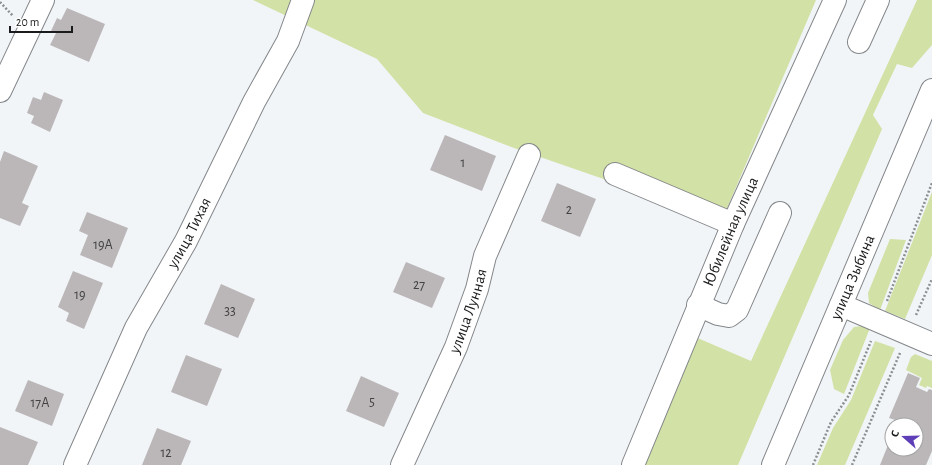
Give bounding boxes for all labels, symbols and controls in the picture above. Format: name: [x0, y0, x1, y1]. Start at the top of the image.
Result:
scale bar: [10, 8, 72, 34]
text: 20 m: [16, 16, 39, 28]
house number: 1: [461, 156, 465, 170]
street label: Юбилейная улица: [700, 174, 761, 289]
street label: улица Тихая: [164, 195, 214, 272]
house number: 2: [566, 203, 572, 217]
street label: улица Зыбина: [827, 232, 878, 323]
house number: 19А: [93, 238, 113, 252]
street label: улица Лунная: [446, 267, 490, 357]
house number: 27: [413, 278, 425, 292]
house number: 19: [74, 288, 86, 302]
house number: 33: [224, 304, 236, 318]
house number: 5: [369, 395, 375, 409]
house number: 17А: [31, 396, 49, 410]
north arrow: [884, 417, 924, 457]
text: С: [889, 429, 901, 438]
house number: 12: [160, 446, 172, 460]

